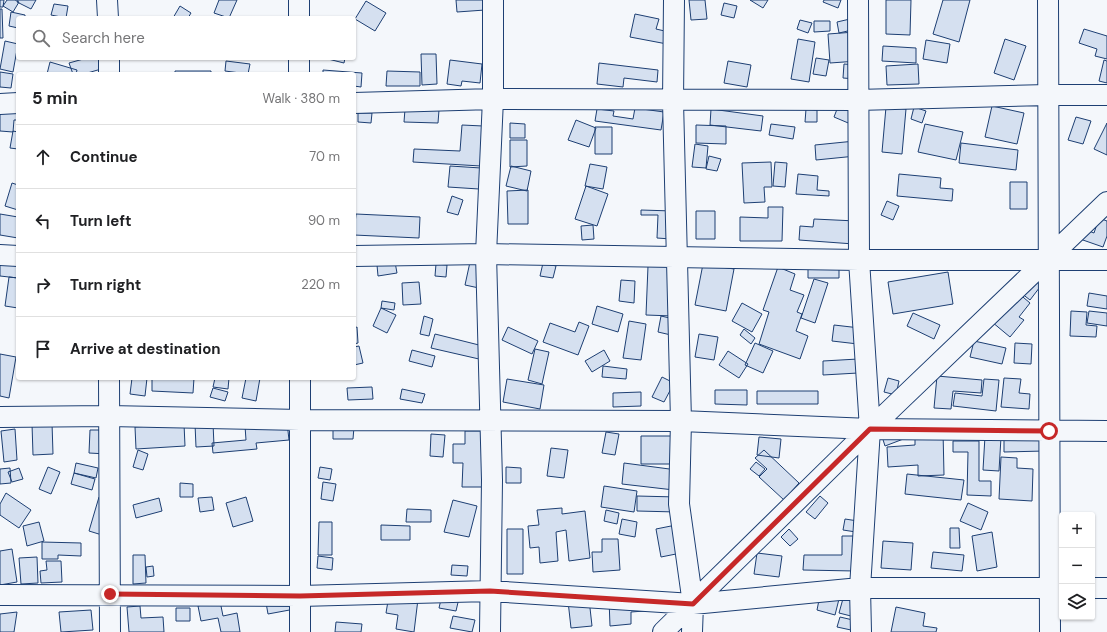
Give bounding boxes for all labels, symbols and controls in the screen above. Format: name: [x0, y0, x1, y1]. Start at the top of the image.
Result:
search box: [16, 16, 356, 60]
icon: search: [30, 27, 52, 49]
text: Search here: [62, 28, 145, 48]
text: 5 min: [32, 87, 78, 109]
text: Walk · 380 m: [263, 90, 340, 107]
icon: ahead: [32, 146, 54, 168]
text: Continue: [70, 147, 138, 167]
text: 70 m: [309, 148, 340, 165]
icon: left: [32, 210, 54, 232]
text: Turn left: [70, 211, 131, 231]
text: 90 m: [308, 212, 340, 229]
icon: right: [32, 274, 54, 296]
text: Turn right: [70, 275, 141, 295]
text: 220 m: [301, 276, 340, 293]
icon: arrive: [32, 338, 54, 360]
text: Arrive at destination: [70, 339, 221, 359]
route start: [1040, 422, 1058, 440]
map controls: [1059, 512, 1095, 620]
button: +: [1059, 512, 1095, 548]
button: −: [1059, 548, 1095, 584]
button: layers: [1059, 584, 1095, 620]
route end: [101, 585, 119, 603]

